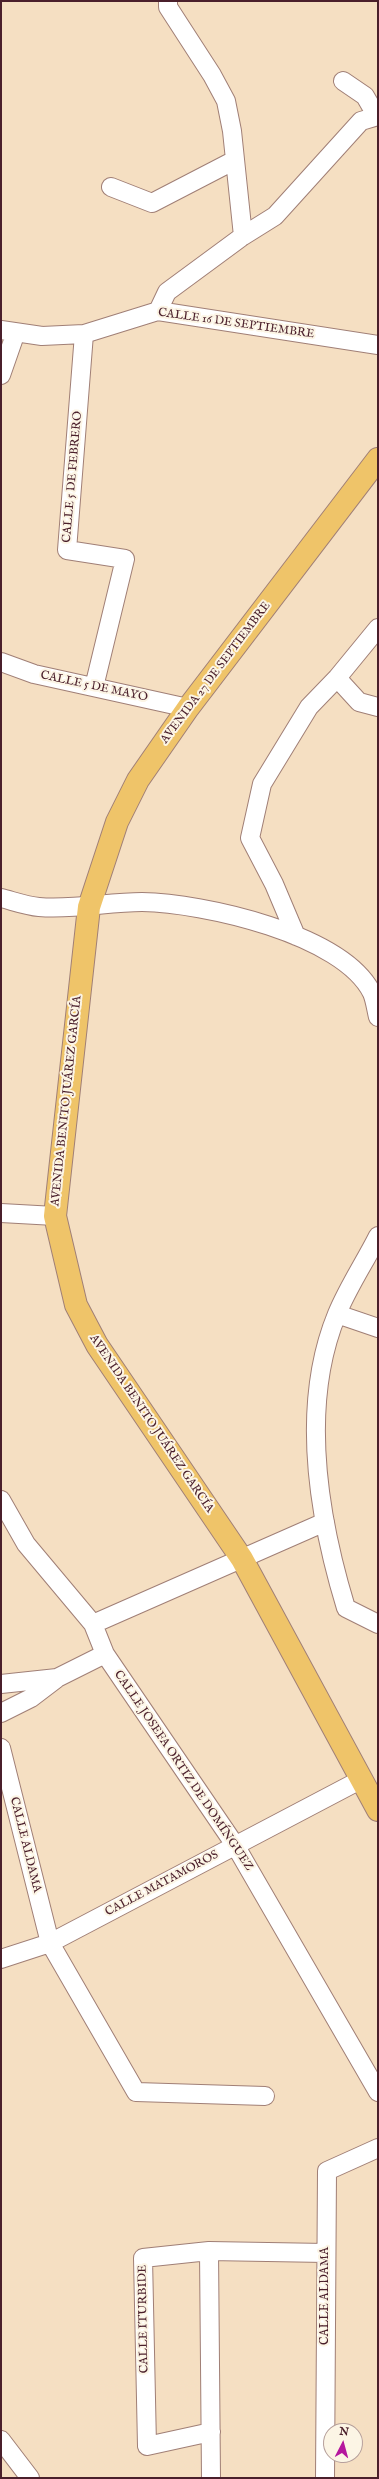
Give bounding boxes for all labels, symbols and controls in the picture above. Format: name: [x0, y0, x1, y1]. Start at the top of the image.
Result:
street label: CALLE 16 DE SEPTIEMBRE: [157, 306, 315, 342]
street label: CALLE 5 DE FEBRERO: [60, 411, 86, 543]
street label: AVENIDA 27 DE SEPTIEMBRE: [158, 599, 274, 747]
street label: CALLE 5 DE MAYO: [39, 669, 149, 705]
street label: AVENIDA BENITO JUÁREZ GARCÍA: [49, 995, 85, 1207]
street label: AVENIDA BENITO JUÁREZ GARCÍA: [86, 1332, 216, 1516]
street label: CALLE JOSEFA ORTIZ DE DOMÍNGUEZ: [110, 1668, 256, 1874]
street label: CALLE ALDAMA: [6, 1796, 44, 1894]
street label: CALLE MATAMOROS: [103, 1848, 221, 1920]
street label: CALLE ALDAMA: [319, 2247, 333, 2345]
street label: CALLE ITURBIDE: [136, 2265, 152, 2373]
north arrow: [323, 2423, 363, 2463]
text: N: [339, 2425, 350, 2440]

